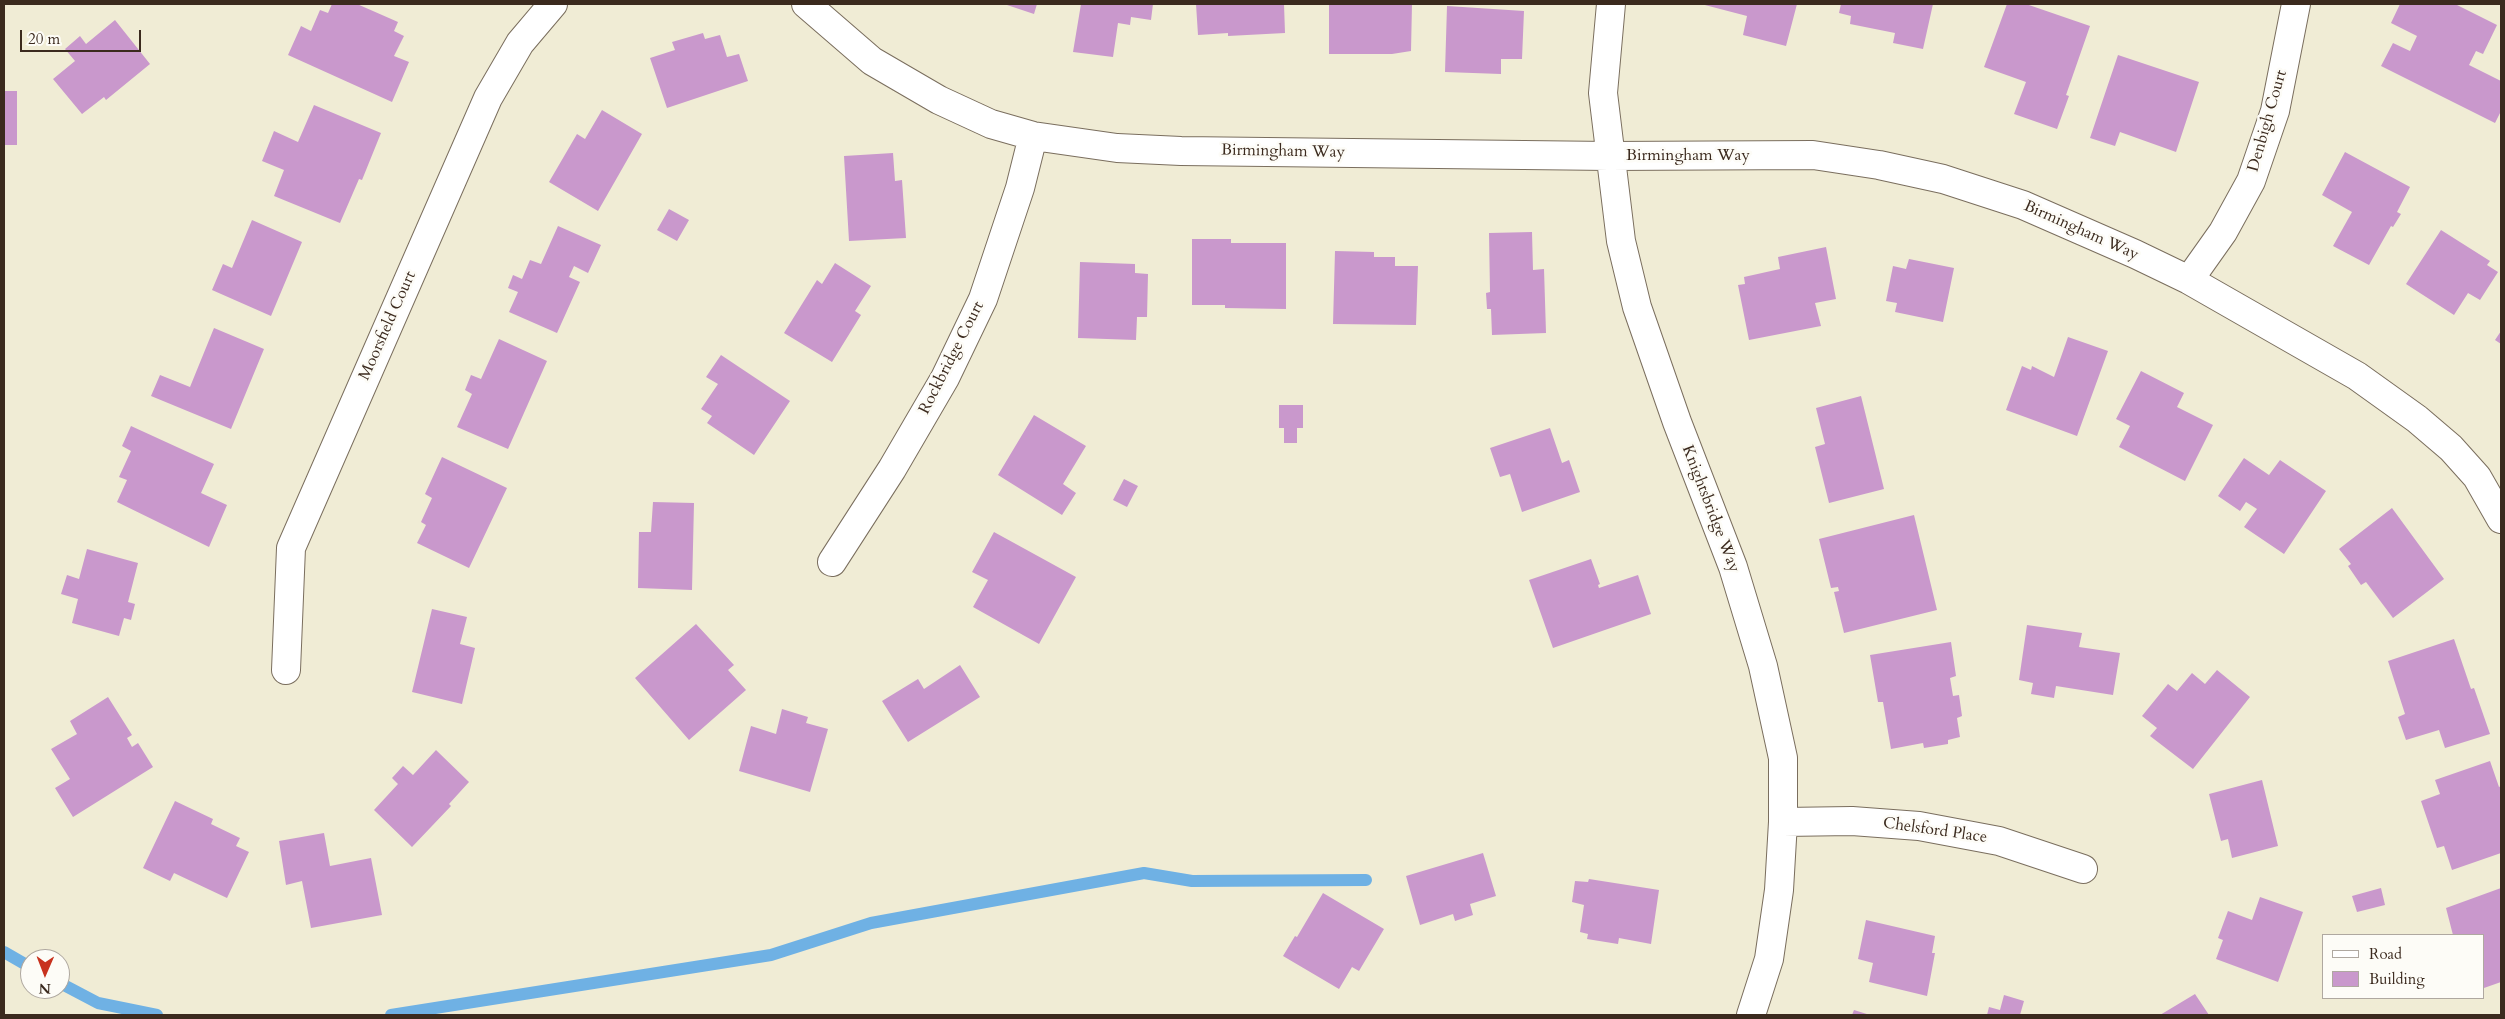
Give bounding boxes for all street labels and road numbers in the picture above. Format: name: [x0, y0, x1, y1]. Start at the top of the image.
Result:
street label: Denbigh Court: [2244, 68, 2292, 174]
street label: Birmingham Way: [1221, 141, 1345, 163]
street label: Birmingham Way: [1626, 146, 1750, 166]
street label: Birmingham Way: [2021, 197, 2141, 265]
street label: Moorsfield Court: [355, 269, 421, 383]
street label: Rockbridge Court: [915, 298, 989, 418]
street label: Knightsbridge Way: [1677, 443, 1743, 575]
street label: Chelsford Place: [1882, 814, 1988, 848]

